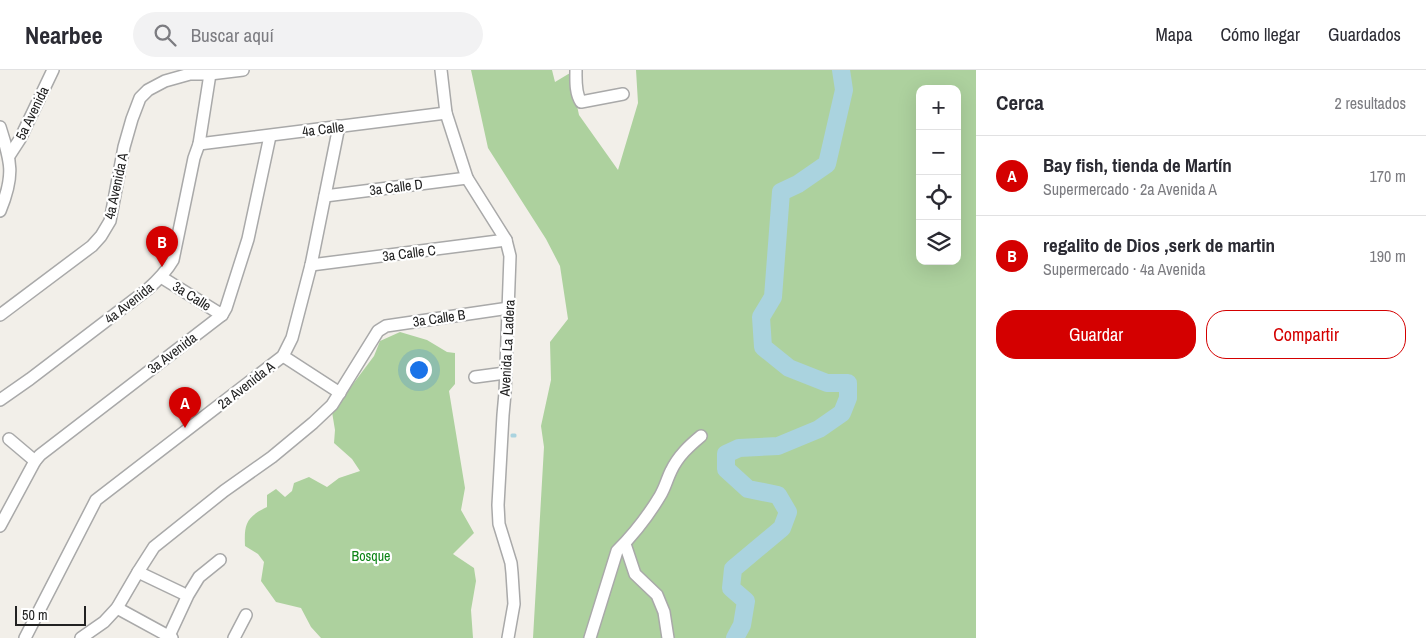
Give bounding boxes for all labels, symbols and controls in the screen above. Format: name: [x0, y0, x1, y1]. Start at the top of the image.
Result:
search box: [133, 12, 483, 57]
text: Nearbee: [25, 19, 103, 51]
icon: search: [151, 21, 179, 49]
text: Buscar aquí: [191, 22, 274, 48]
text: Mapa: [1155, 22, 1192, 47]
text: Cómo llegar: [1220, 22, 1300, 47]
text: Guardados: [1328, 22, 1401, 47]
street label: 5a Avenida: [11, 83, 53, 143]
map controls: [916, 85, 961, 265]
button: +: [916, 85, 961, 130]
text: Cerca: [996, 88, 1044, 117]
text: 2 resultados: [1335, 92, 1406, 114]
street label: 4a Calle: [301, 118, 345, 140]
button: −: [916, 130, 961, 175]
street label: 4a Avenida A: [100, 151, 132, 221]
text: Bay fish, tienda de Martín: [1043, 152, 1232, 178]
text: A: [1007, 165, 1017, 187]
text: 170 m: [1370, 165, 1406, 187]
street label: 3a Calle D: [368, 175, 424, 199]
button: locate: [916, 175, 961, 220]
text: Supermercado · 2a Avenida A: [1043, 178, 1217, 200]
button: layers: [916, 220, 961, 265]
pin: B: [146, 226, 178, 267]
text: regalito de Dios ,serk de martin: [1043, 232, 1275, 258]
street label: 3a Calle C: [381, 241, 437, 265]
text: B: [1007, 245, 1017, 267]
text: 190 m: [1370, 245, 1406, 267]
text: Supermercado · 4a Avenida: [1043, 258, 1205, 280]
street label: 3a Calle: [169, 277, 215, 315]
street label: 4a Avenida: [101, 278, 158, 328]
street label: Avenida La Ladera: [495, 299, 519, 398]
street label: 3a Calle B: [412, 305, 467, 331]
button: Guardar: [996, 310, 1196, 359]
button: Compartir: [1206, 310, 1406, 359]
street label: 3a Avenida: [144, 328, 201, 377]
street label: 2a Avenida A: [214, 357, 278, 413]
your location: [406, 357, 432, 383]
pin: A: [169, 387, 201, 428]
park label: Bosque: [352, 547, 390, 565]
scale bar: [15, 603, 86, 626]
text: 50 m: [22, 606, 48, 624]

